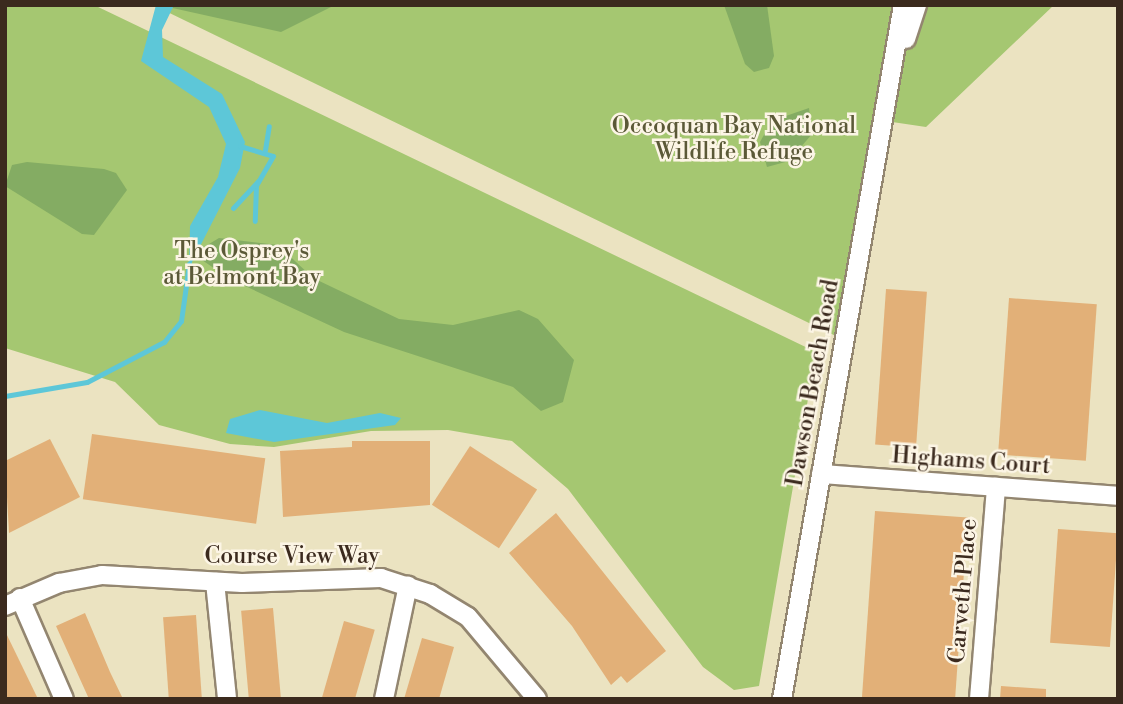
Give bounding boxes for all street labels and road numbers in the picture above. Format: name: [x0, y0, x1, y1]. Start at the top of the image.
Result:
street label: Dawson Beach Road: [781, 277, 845, 489]
street label: Highams Court: [891, 442, 1051, 480]
street label: Carveth Place: [943, 517, 983, 665]
street label: Course View Way: [204, 542, 380, 570]

